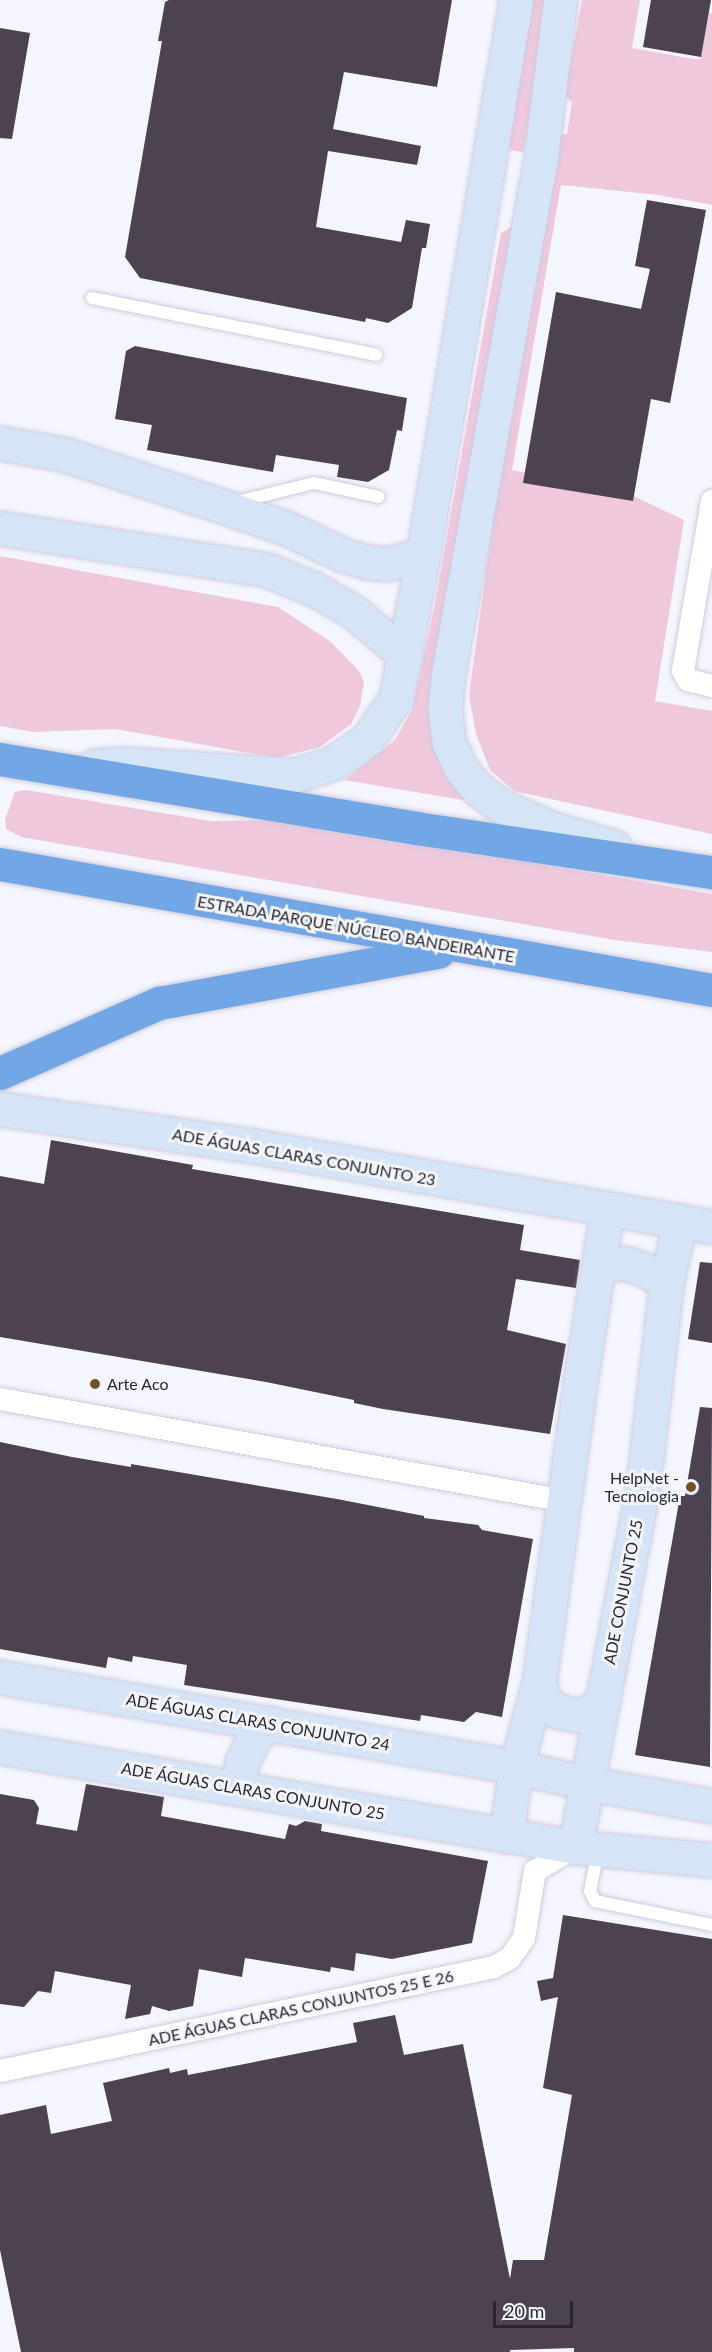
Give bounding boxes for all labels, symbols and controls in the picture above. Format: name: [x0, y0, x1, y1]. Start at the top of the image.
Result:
street label: ESTRADA PARQUE NÚCLEO BANDEIRANTE: [196, 892, 516, 966]
street label: ADE ÁGUAS CLARAS CONJUNTO 23: [171, 1124, 437, 1190]
place label: Arte Aco: [107, 1374, 169, 1394]
marker: Arte Aco: [88, 1377, 102, 1391]
place label: HelpNet - Tecnologia: [604, 1468, 679, 1506]
marker: HelpNet - Tecnologia: [684, 1480, 698, 1494]
street label: ADE CONJUNTO 25: [600, 1518, 646, 1666]
street label: ADE ÁGUAS CLARAS CONJUNTO 24: [125, 1689, 391, 1755]
street label: ADE ÁGUAS CLARAS CONJUNTO 25: [120, 1758, 386, 1824]
street label: ADE ÁGUAS CLARAS CONJUNTOS 25 E 26: [146, 1966, 456, 2050]
scale bar: [496, 2289, 576, 2327]
text: 20 m: [504, 2300, 544, 2322]

